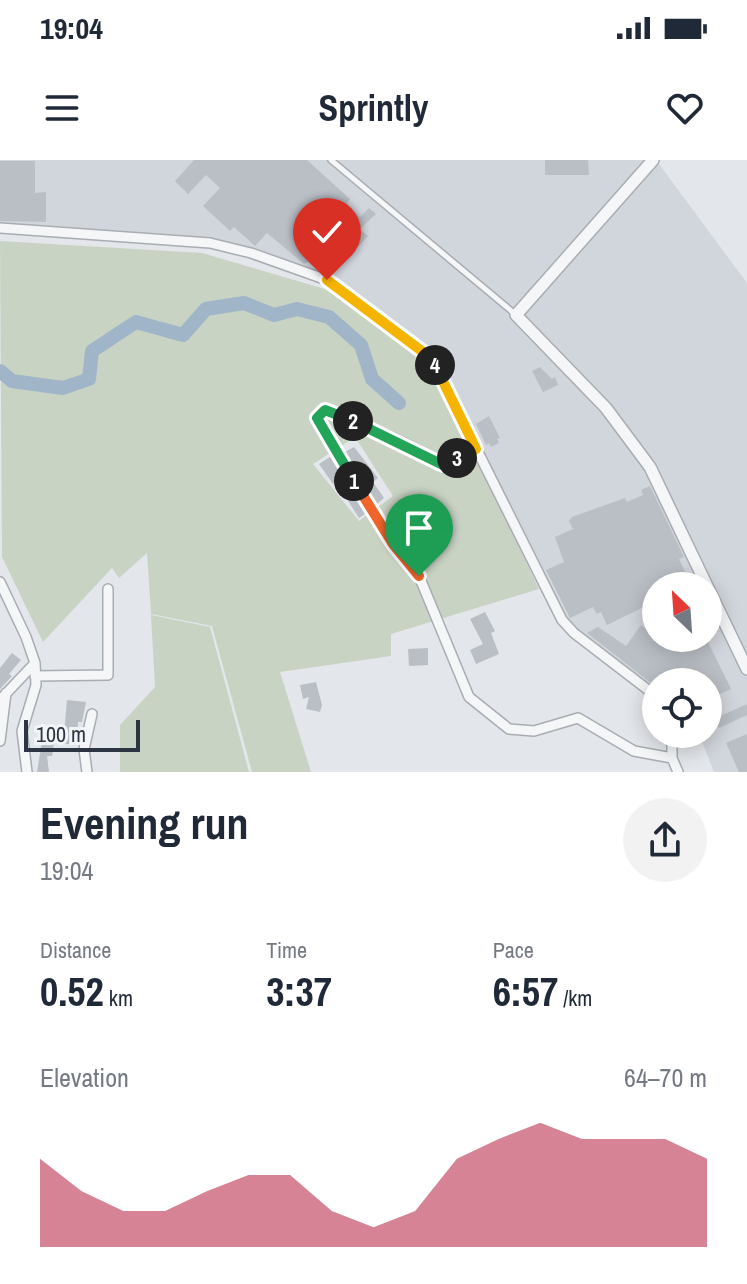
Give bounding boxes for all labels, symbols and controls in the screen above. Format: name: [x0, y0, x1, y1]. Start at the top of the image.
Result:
text: 19:04: [40, 8, 103, 48]
text: Sprintly: [319, 84, 428, 132]
icon: menu: [40, 86, 84, 130]
icon: heart: [663, 86, 707, 130]
pin: [293, 198, 361, 280]
icon: check: [305, 210, 349, 254]
pin: 4: [415, 345, 455, 385]
text: 4: [430, 350, 440, 380]
pin: 2: [333, 401, 373, 441]
text: 2: [348, 406, 358, 436]
pin: 3: [437, 438, 477, 478]
text: 3: [452, 443, 462, 473]
pin: 1: [334, 461, 374, 501]
text: 1: [349, 466, 359, 496]
pin: [385, 494, 453, 576]
icon: arrive: [397, 506, 441, 550]
north arrow: [642, 572, 722, 652]
map controls: [642, 572, 722, 748]
button: locate: [642, 668, 722, 748]
scale bar: [24, 716, 140, 752]
text: 100 m: [36, 719, 86, 749]
text: Evening run: [40, 793, 249, 853]
button: share: [623, 798, 707, 882]
text: 19:04: [40, 853, 93, 888]
text: Distance: [40, 935, 111, 965]
text: Time: [266, 935, 307, 965]
text: Pace: [493, 935, 534, 965]
text: 0.52: [40, 965, 104, 1018]
text: 3:37: [266, 965, 332, 1018]
text: 6:57: [493, 965, 558, 1018]
text: km: [104, 983, 133, 1013]
text: /km: [558, 983, 592, 1013]
text: Elevation: [40, 1060, 129, 1095]
text: 64–70 m: [624, 1060, 707, 1095]

